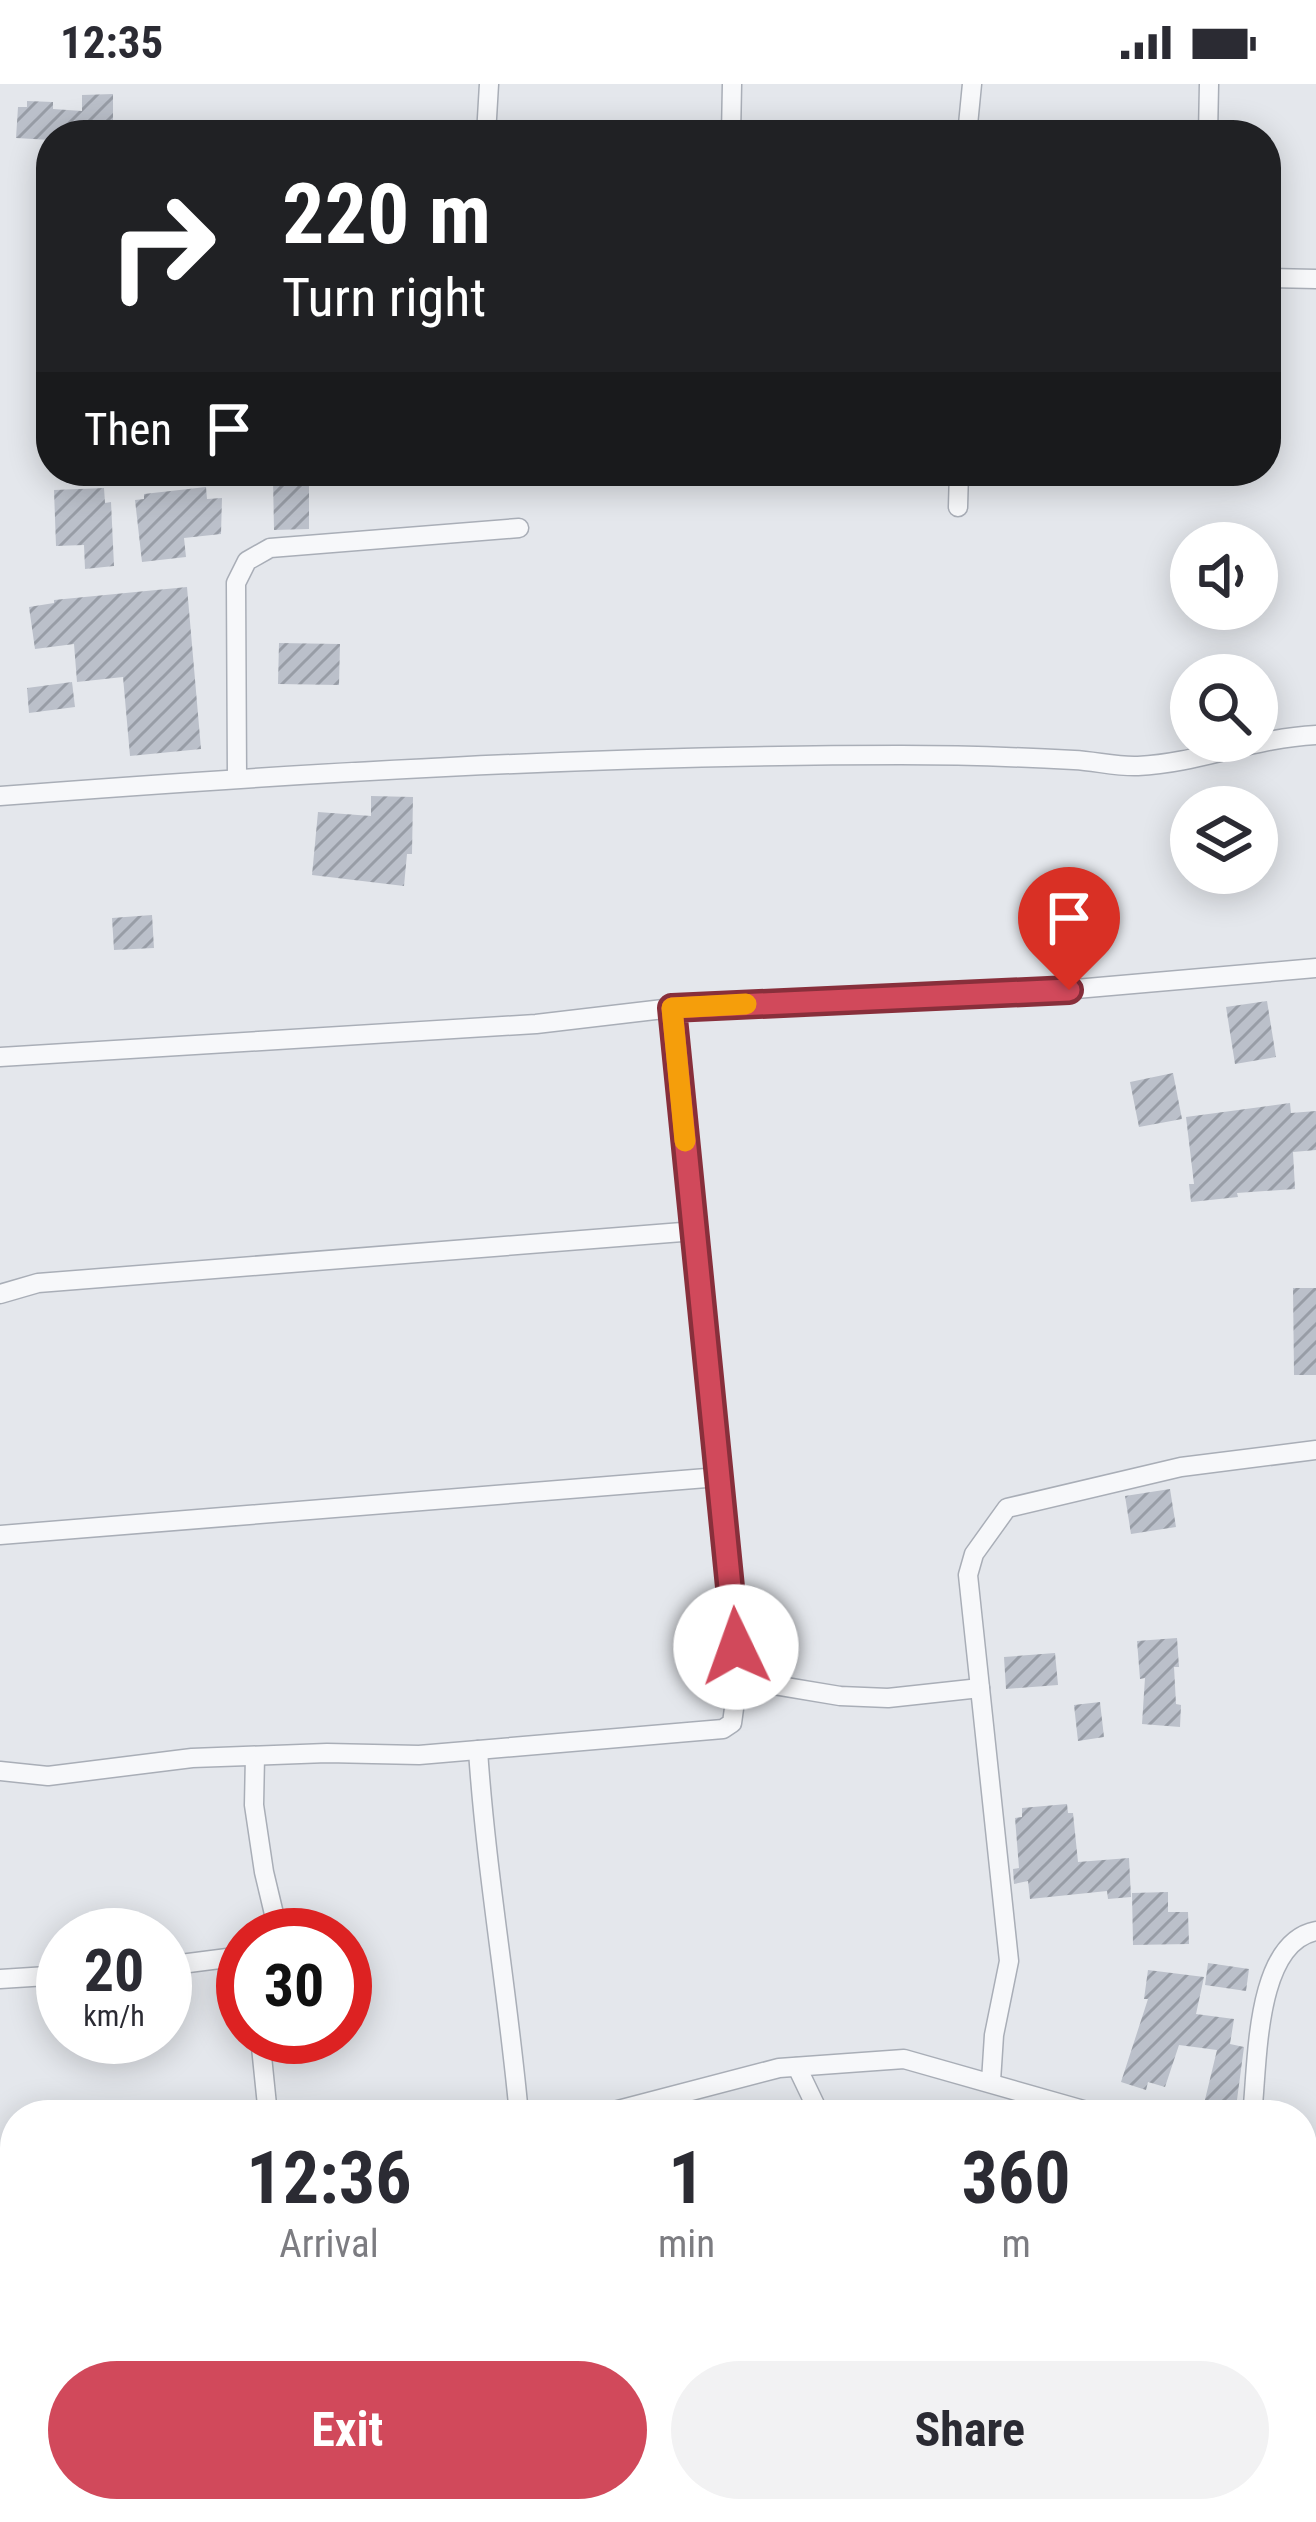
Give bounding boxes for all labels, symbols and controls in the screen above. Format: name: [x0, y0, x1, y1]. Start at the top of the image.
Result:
text: 12:35: [60, 16, 163, 69]
text: 220 m: [282, 165, 491, 264]
icon: right: [84, 168, 240, 324]
text: Turn right: [282, 266, 486, 329]
icon: arrive: [196, 396, 262, 462]
text: Then: [84, 403, 172, 456]
map controls: [1170, 522, 1278, 894]
button: sound: [1170, 522, 1278, 630]
button: search: [1170, 654, 1278, 762]
button: layers: [1170, 786, 1278, 894]
pin: [1018, 867, 1120, 990]
icon: arrive: [1036, 885, 1102, 951]
position arrow: [673, 1584, 799, 1710]
speed limit sign: 30: [216, 1908, 372, 2064]
text: 20: [84, 1935, 144, 2006]
text: km/h: [83, 1998, 145, 2033]
text: 12:36: [246, 2136, 412, 2221]
text: 1: [668, 2136, 705, 2221]
text: 360: [961, 2136, 1071, 2221]
text: Arrival: [279, 2221, 379, 2267]
text: min: [658, 2221, 715, 2267]
text: m: [1001, 2221, 1031, 2267]
button: Exit: [48, 2361, 647, 2499]
button: Share: [671, 2361, 1269, 2499]

